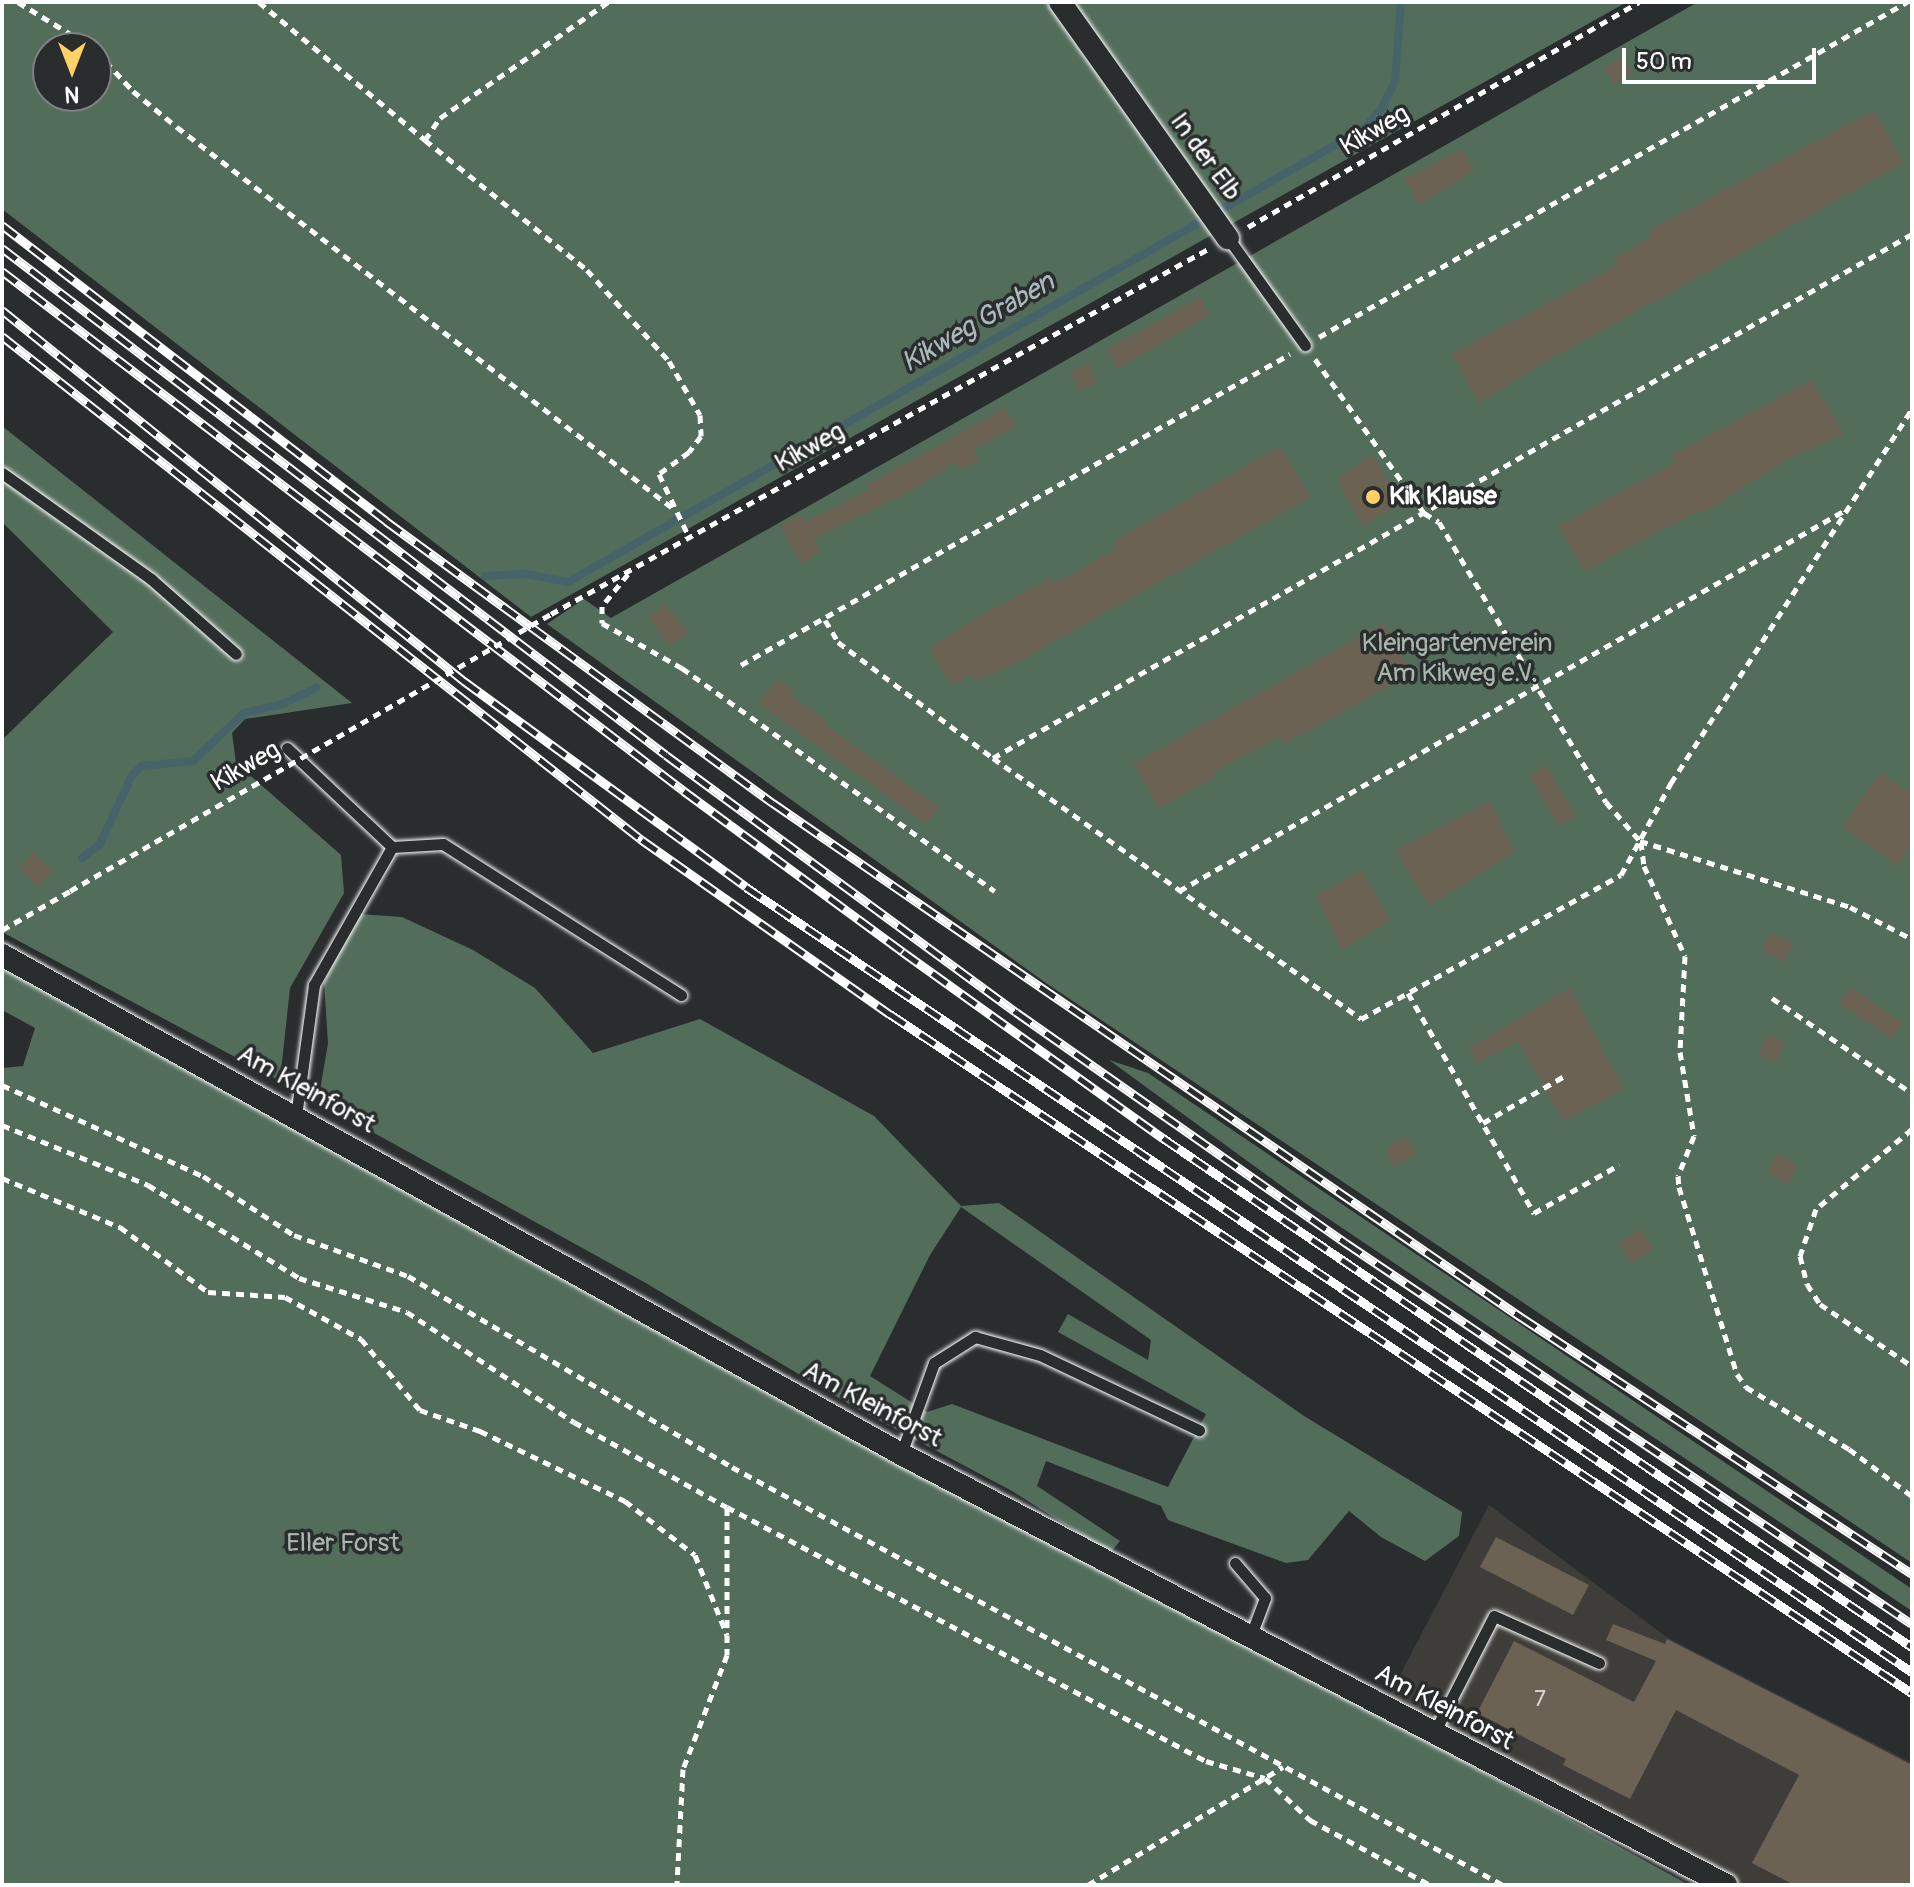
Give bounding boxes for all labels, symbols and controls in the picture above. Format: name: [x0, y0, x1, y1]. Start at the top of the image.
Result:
north arrow: [32, 32, 112, 112]
scale bar: [1626, 32, 1820, 82]
text: 50 m: [1636, 47, 1692, 76]
text: N: [65, 80, 79, 108]
street label: Kikweg: [1335, 99, 1415, 163]
street label: In der Elb: [1163, 107, 1247, 207]
water label: Kikweg Graben: [896, 266, 1060, 380]
street label: Kikweg: [770, 416, 850, 480]
place label: Kik Klause: [1389, 481, 1497, 513]
marker: Kik Klause: [1364, 488, 1382, 506]
park label: Kleingartenverein Am Kikweg e.V.: [1362, 628, 1552, 690]
street label: Kikweg: [206, 735, 286, 799]
street label: Am Kleinforst: [231, 1039, 381, 1141]
street label: Am Kleinforst: [797, 1355, 947, 1455]
park label: Eller Forst: [286, 1528, 400, 1560]
street label: Am Kleinforst: [1369, 1658, 1519, 1758]
house number: 7: [1534, 1687, 1546, 1713]

